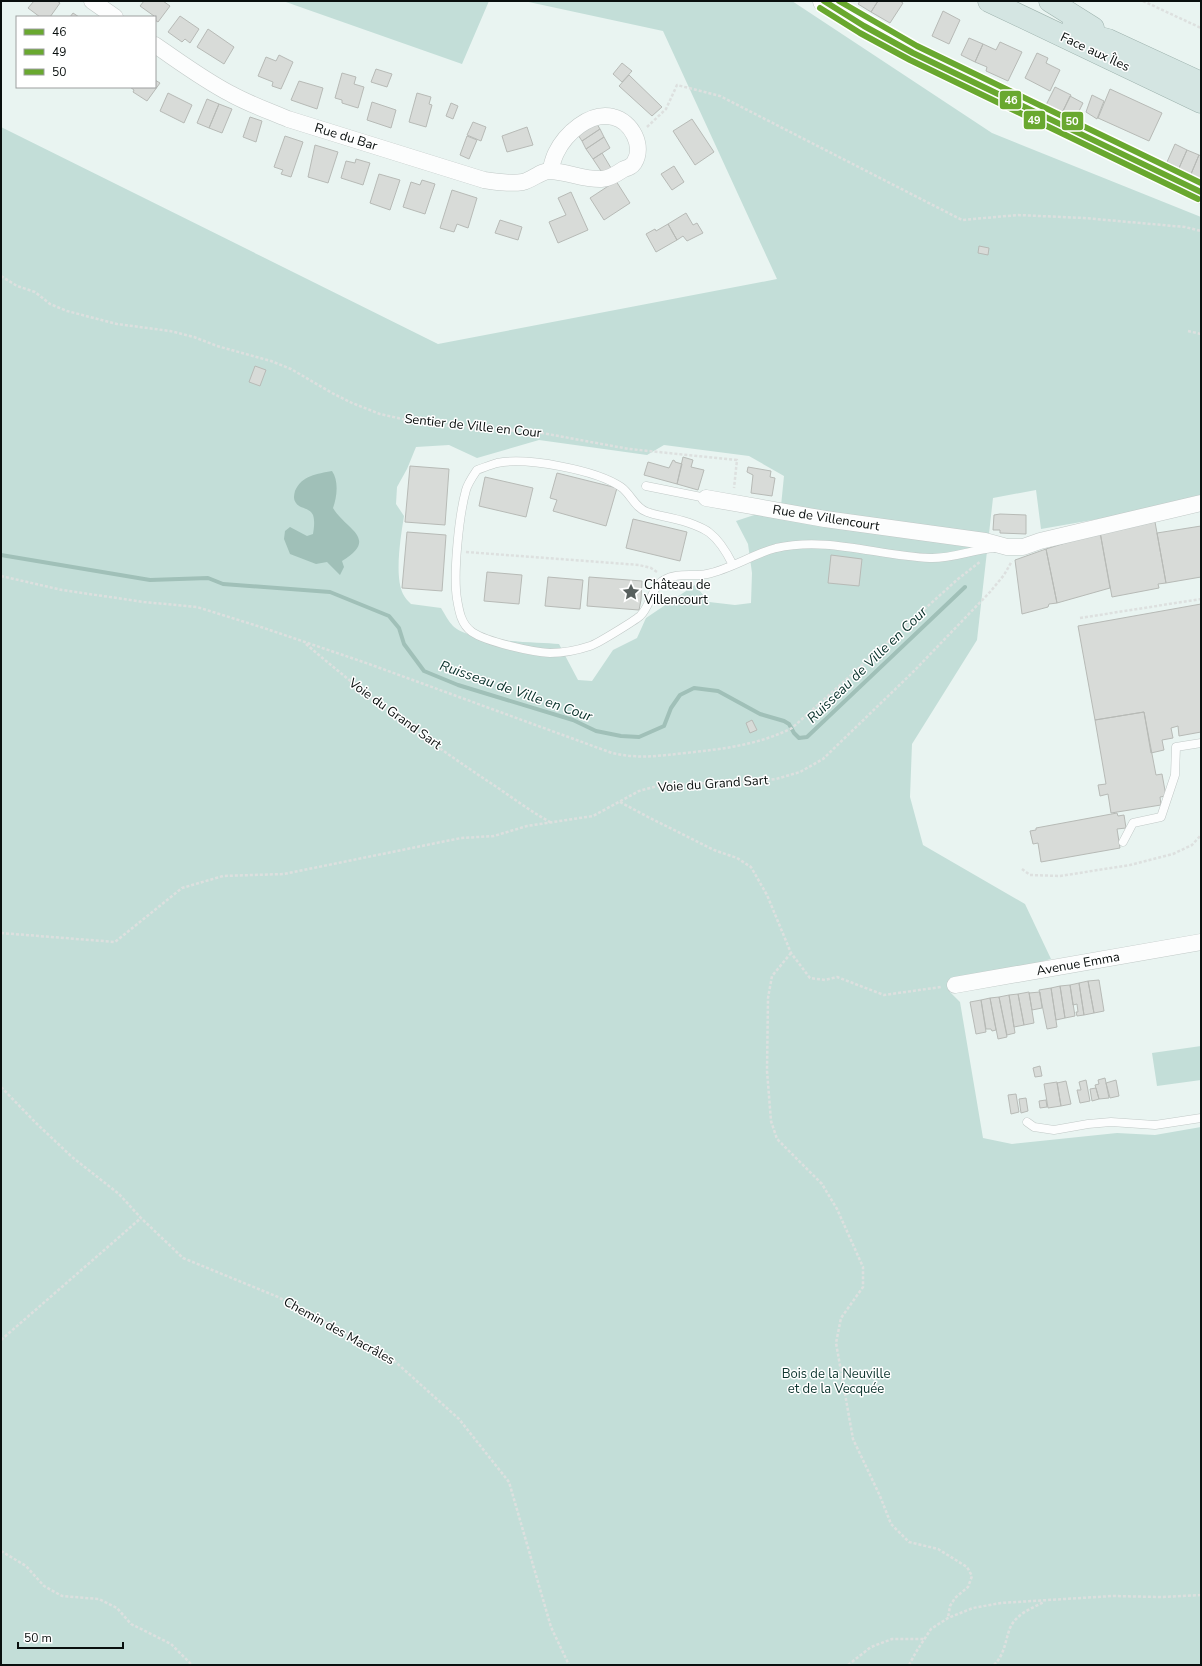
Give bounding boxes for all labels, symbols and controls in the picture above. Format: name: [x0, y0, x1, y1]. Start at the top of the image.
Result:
legend: [16, 16, 156, 88]
text: 46: [52, 24, 66, 40]
street label: Face aux Îles: [1057, 27, 1133, 76]
text: 49: [52, 44, 66, 60]
text: 50: [52, 64, 66, 80]
line badge: 46: [999, 90, 1022, 110]
text: 46: [1004, 93, 1018, 108]
line badge: 49: [1023, 110, 1046, 130]
line badge: 50: [1061, 111, 1084, 131]
text: 49: [1027, 113, 1041, 128]
text: 50: [1065, 114, 1079, 129]
street label: Rue du Bar: [312, 119, 380, 155]
street label: Sentier de Ville en Cour: [404, 410, 543, 442]
street label: Rue de Villencourt: [771, 501, 881, 535]
place label: Château de Villencourt: [643, 576, 711, 609]
place icon: Château de Villencourt: [621, 582, 641, 602]
water label: Ruisseau de Ville en Cour: [803, 602, 932, 727]
water label: Ruisseau de Ville en Cour: [437, 656, 596, 726]
street label: Voie du Grand Sart: [344, 674, 445, 754]
street label: Voie du Grand Sart: [656, 771, 769, 797]
street label: Avenue Emma: [1035, 948, 1121, 980]
street label: Chemin des Macrâles: [280, 1293, 398, 1369]
park label: Bois de la Neuville et de la Vecquée: [782, 1365, 890, 1398]
scale bar: [18, 1624, 123, 1650]
text: 50 m: [24, 1630, 52, 1646]

